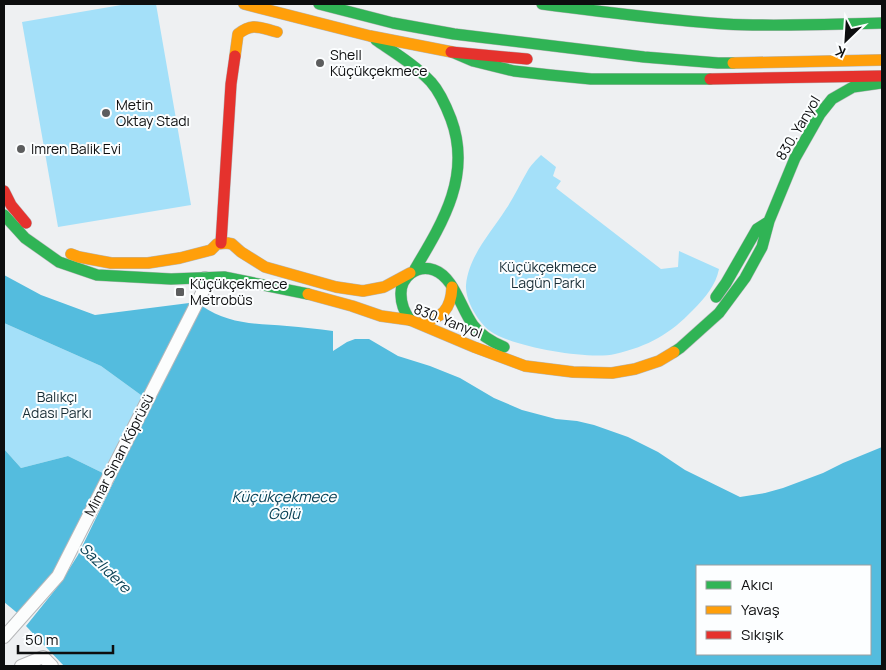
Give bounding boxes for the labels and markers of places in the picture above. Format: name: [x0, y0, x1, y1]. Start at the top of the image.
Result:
place label: Shell Küçükçekmece: [330, 45, 427, 80]
marker: Shell Küçükçekmece: [314, 57, 326, 69]
place label: Metin Oktay Stadı: [116, 95, 190, 130]
marker: Metin Oktay Stadı: [100, 107, 112, 119]
place label: Imren Balik Evi: [31, 139, 121, 158]
marker: Imren Balik Evi: [15, 143, 27, 155]
place label: Küçükçekmece Metrobüs: [190, 274, 287, 309]
marker: Küçükçekmece Metrobüs: [174, 286, 186, 298]

